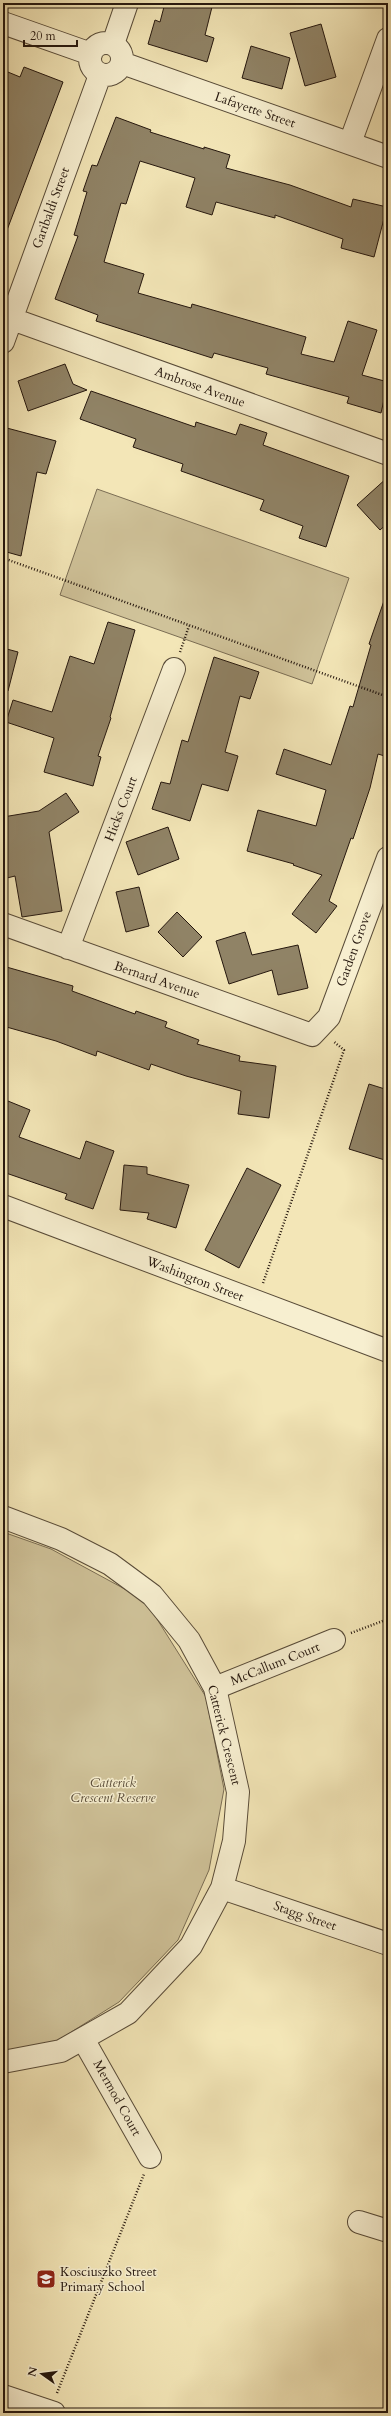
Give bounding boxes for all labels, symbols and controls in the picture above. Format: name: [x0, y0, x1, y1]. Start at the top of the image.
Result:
scale bar: [24, 22, 77, 48]
text: 20 m: [30, 28, 57, 44]
street label: Lafayette Street: [212, 88, 298, 132]
street label: Garibaldi Street: [28, 165, 74, 251]
street label: Ambrose Avenue: [152, 362, 248, 412]
street label: Hicks Court: [100, 774, 142, 844]
street label: Garden Grove: [332, 909, 376, 989]
street label: Bernard Avenue: [112, 957, 202, 1003]
street label: Washington Street: [143, 1252, 246, 1306]
street label: McCallum Court: [228, 1638, 322, 1690]
street label: Catterick Crescent: [203, 1683, 245, 1787]
park label: Catterick Crescent Reserve: [70, 1774, 157, 1807]
street label: Stagg Street: [271, 1897, 339, 1935]
street label: Mermod Court: [89, 2057, 145, 2139]
place label: Kosciuszko Street Primary School: [60, 2263, 157, 2296]
school or university icon: Kosciuszko Street Primary School: [35, 2268, 57, 2290]
north arrow: [22, 2354, 62, 2394]
text: N: [24, 2365, 41, 2378]

